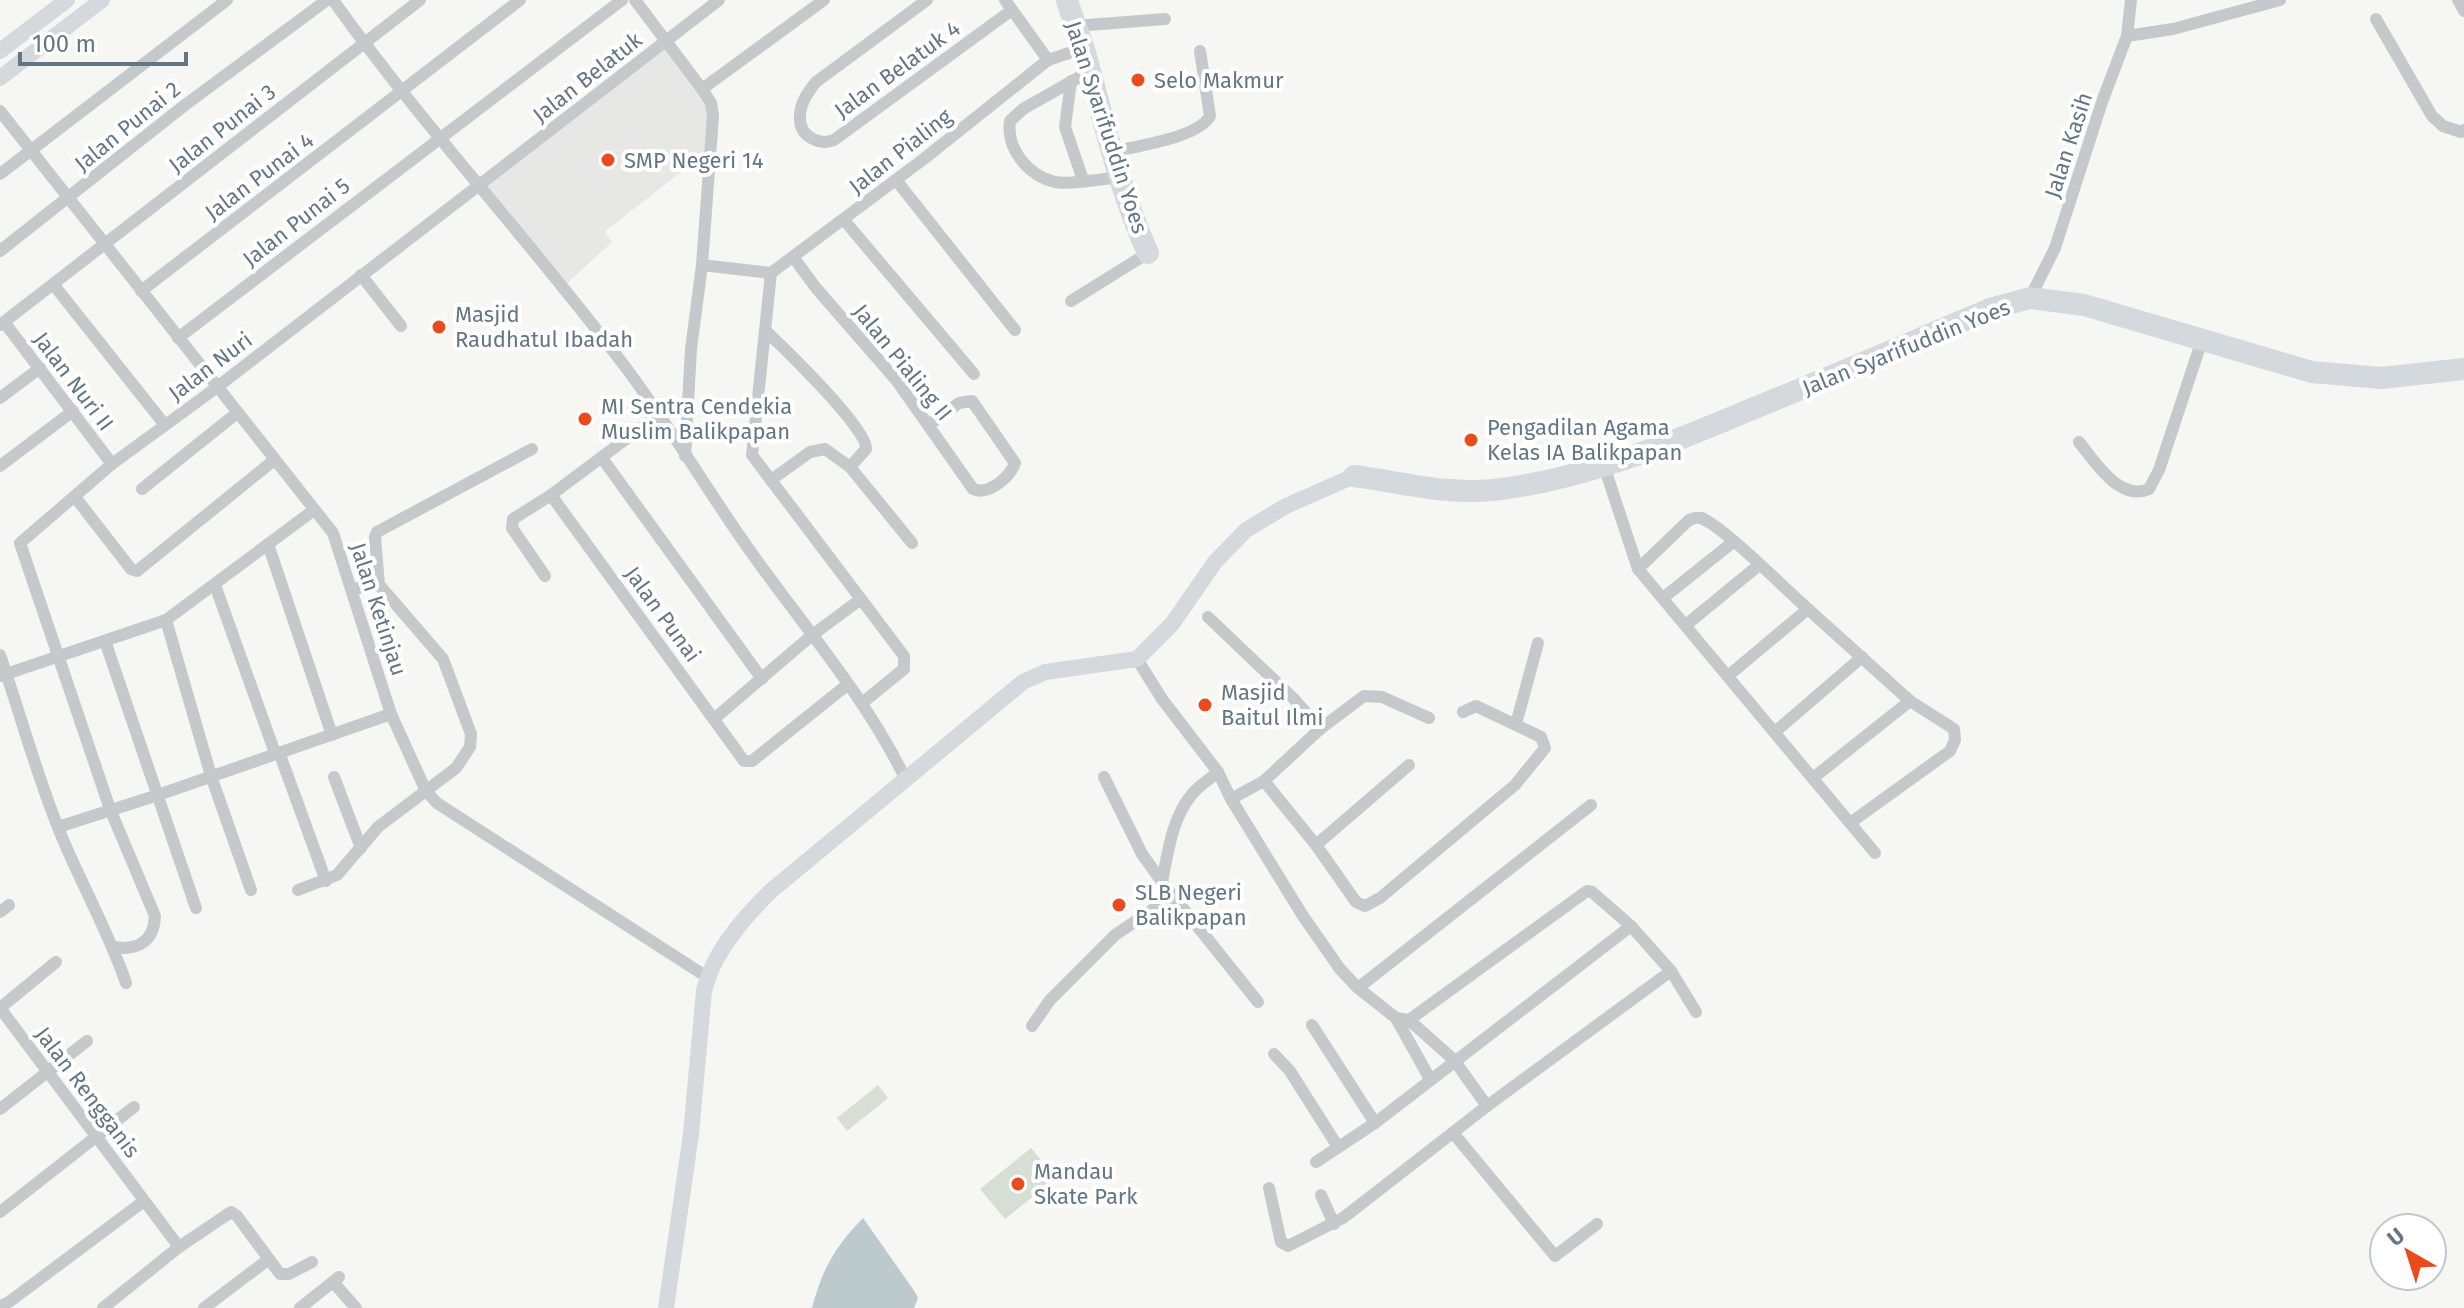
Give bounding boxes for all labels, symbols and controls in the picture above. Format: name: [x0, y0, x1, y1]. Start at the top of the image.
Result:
street label: Jalan Belatuk 4: [829, 15, 966, 124]
scale bar: [20, 16, 186, 66]
street label: Jalan Syarifuddin Yoes: [1059, 18, 1154, 237]
street label: Jalan Belatuk: [527, 26, 648, 128]
text: 100 m: [32, 30, 96, 58]
place label: Selo Makmur: [1154, 67, 1284, 94]
marker: Selo Makmur: [1129, 71, 1147, 89]
street label: Jalan Punai 2: [69, 76, 186, 177]
street label: Jalan Punai 3: [163, 78, 281, 179]
street label: Jalan Kasih: [2039, 89, 2098, 201]
street label: Jalan Pialing: [843, 102, 958, 200]
street label: Jalan Punai 4: [200, 127, 319, 226]
place label: SMP Negeri 14: [624, 147, 764, 174]
marker: SMP Negeri 14: [599, 151, 617, 169]
street label: Jalan Punai 5: [237, 172, 355, 273]
street label: Jalan Syarifuddin Yoes: [1798, 293, 2014, 402]
street label: Jalan Pialing II: [847, 299, 958, 426]
place label: Masjid Raudhatul Ibadah: [455, 301, 633, 353]
marker: Masjid Raudhatul Ibadah: [430, 318, 448, 336]
street label: Jalan Nuri: [163, 326, 258, 407]
street label: Jalan Nuri II: [28, 327, 120, 436]
place label: MI Sentra Cendekia Muslim Balikpapan: [601, 393, 792, 445]
marker: MI Sentra Cendekia Muslim Balikpapan: [576, 410, 594, 428]
place label: Pengadilan Agama Kelas IA Balikpapan: [1487, 414, 1682, 466]
marker: Pengadilan Agama Kelas IA Balikpapan: [1462, 431, 1480, 449]
street label: Jalan Ketinjau: [344, 539, 413, 679]
street label: Jalan Punai: [619, 561, 706, 667]
place label: Masjid Baitul Ilmi: [1221, 679, 1324, 731]
marker: Masjid Baitul Ilmi: [1196, 696, 1214, 714]
place label: SLB Negeri Balikpapan: [1135, 879, 1247, 931]
marker: SLB Negeri Balikpapan: [1110, 896, 1128, 914]
street label: Jalan Rengganis: [30, 1021, 146, 1163]
place label: Mandau Skate Park: [1034, 1158, 1138, 1210]
marker: Mandau Skate Park: [1009, 1175, 1027, 1193]
north arrow: [2368, 1212, 2448, 1292]
text: U: [2382, 1222, 2410, 1252]

